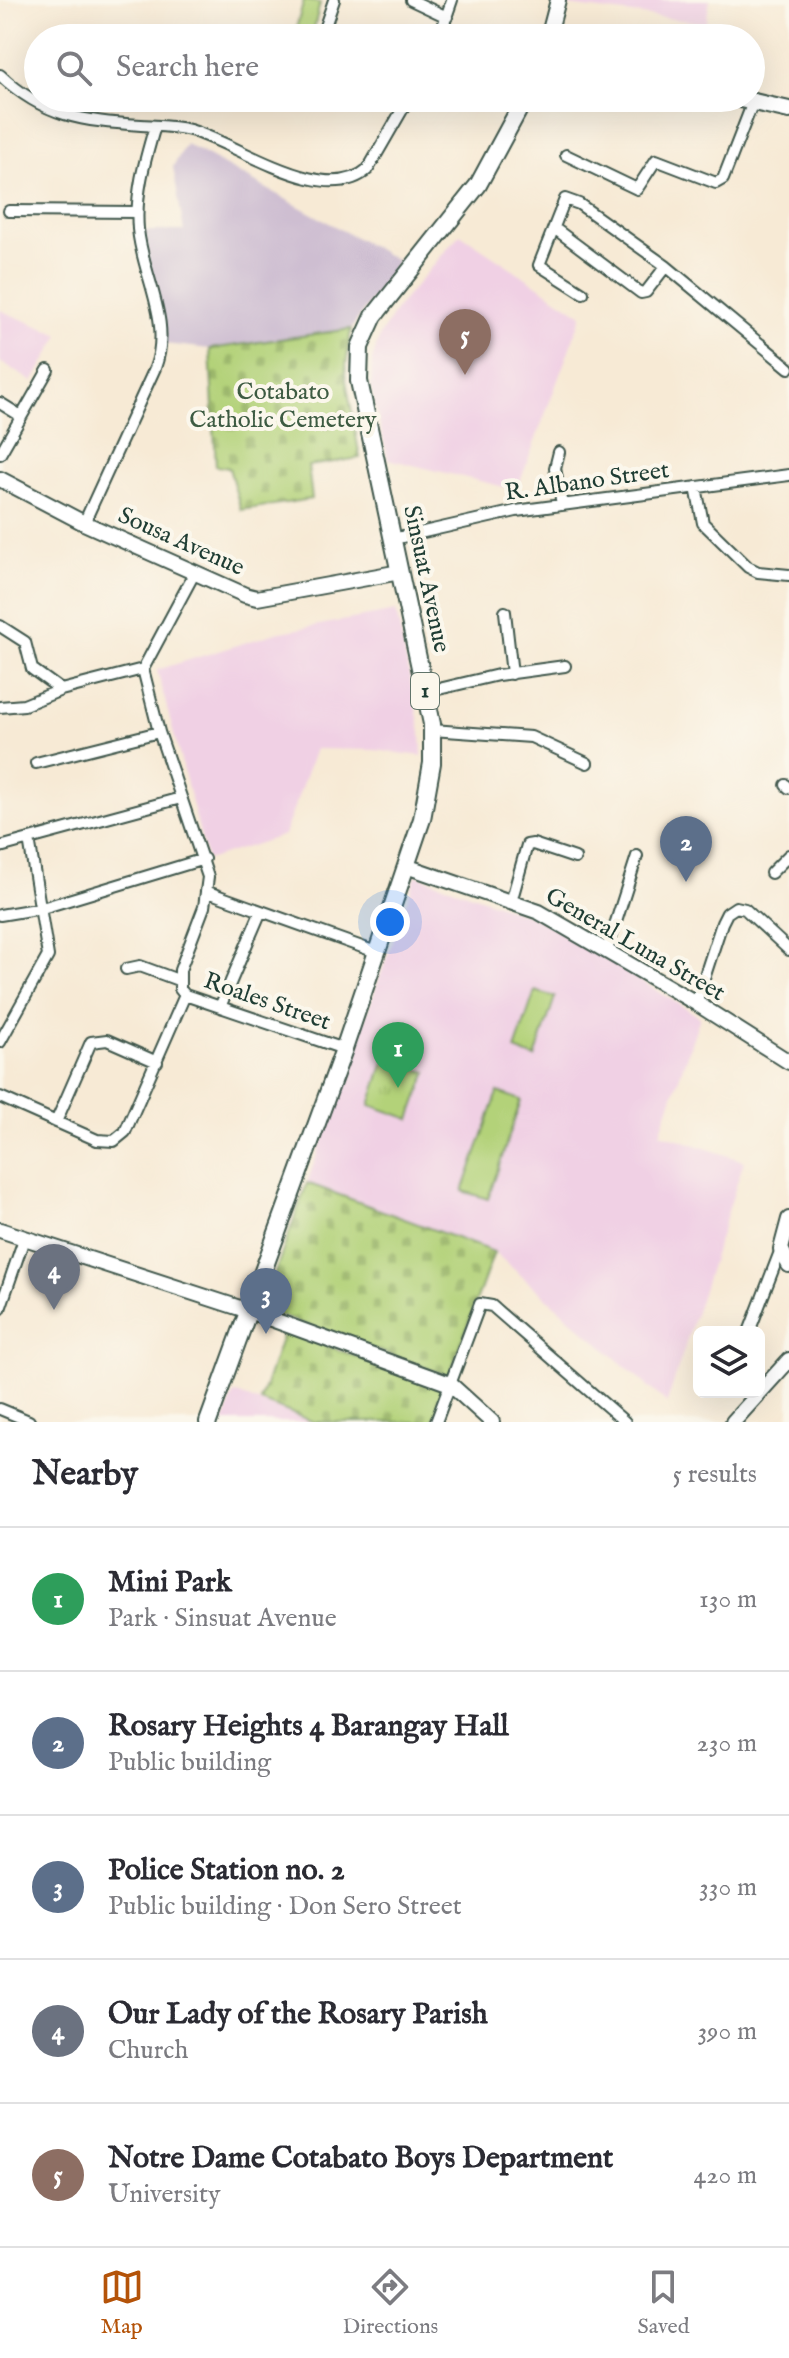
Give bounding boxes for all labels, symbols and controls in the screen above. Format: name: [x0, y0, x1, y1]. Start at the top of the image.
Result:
search box: [24, 24, 765, 112]
icon: search: [52, 46, 96, 90]
text: Search here: [116, 49, 259, 87]
pin: 5: [439, 309, 491, 375]
park label: Cotabato Catholic Cemetery: [189, 377, 377, 436]
street label: R. Albano Street: [503, 455, 671, 509]
street label: Sousa Avenue: [113, 500, 249, 584]
street label: Sinsuat Avenue: [395, 503, 457, 655]
road number: 1: [411, 673, 439, 709]
pin: 2: [660, 816, 712, 882]
street label: General Luna Street: [540, 881, 730, 1009]
your location: [370, 902, 410, 942]
street label: Roales Street: [199, 966, 335, 1038]
pin: 1: [372, 1022, 424, 1088]
pin: 4: [28, 1244, 80, 1310]
pin: 3: [240, 1268, 292, 1334]
map controls: [693, 1326, 765, 1398]
button: layers: [693, 1326, 765, 1398]
text: Nearby: [32, 1453, 138, 1496]
text: 5 results: [673, 1458, 757, 1491]
text: Mini Park: [108, 1564, 232, 1602]
text: 1: [53, 1583, 63, 1616]
text: 130 m: [699, 1583, 757, 1616]
text: Park · Sinsuat Avenue: [108, 1602, 337, 1635]
text: Rosary Heights 4 Barangay Hall: [108, 1708, 509, 1746]
text: 2: [52, 1727, 64, 1760]
text: 230 m: [697, 1727, 757, 1760]
text: Public building: [108, 1746, 271, 1779]
text: Police Station no. 2: [108, 1852, 345, 1890]
text: 3: [53, 1871, 63, 1904]
text: 330 m: [699, 1871, 757, 1904]
text: Public building · Don Sero Street: [108, 1890, 462, 1923]
text: Our Lady of the Rosary Parish: [108, 1996, 488, 2034]
text: 4: [52, 2015, 64, 2048]
text: 390 m: [697, 2015, 757, 2048]
text: Church: [108, 2034, 188, 2067]
text: Notre Dame Cotabato Boys Department: [108, 2140, 613, 2178]
text: 5: [53, 2159, 63, 2192]
text: 420 m: [694, 2159, 757, 2192]
text: University: [108, 2178, 221, 2211]
tab: Map: [100, 2265, 144, 2341]
tab: Directions: [343, 2265, 438, 2341]
tab: Saved: [637, 2265, 689, 2341]

